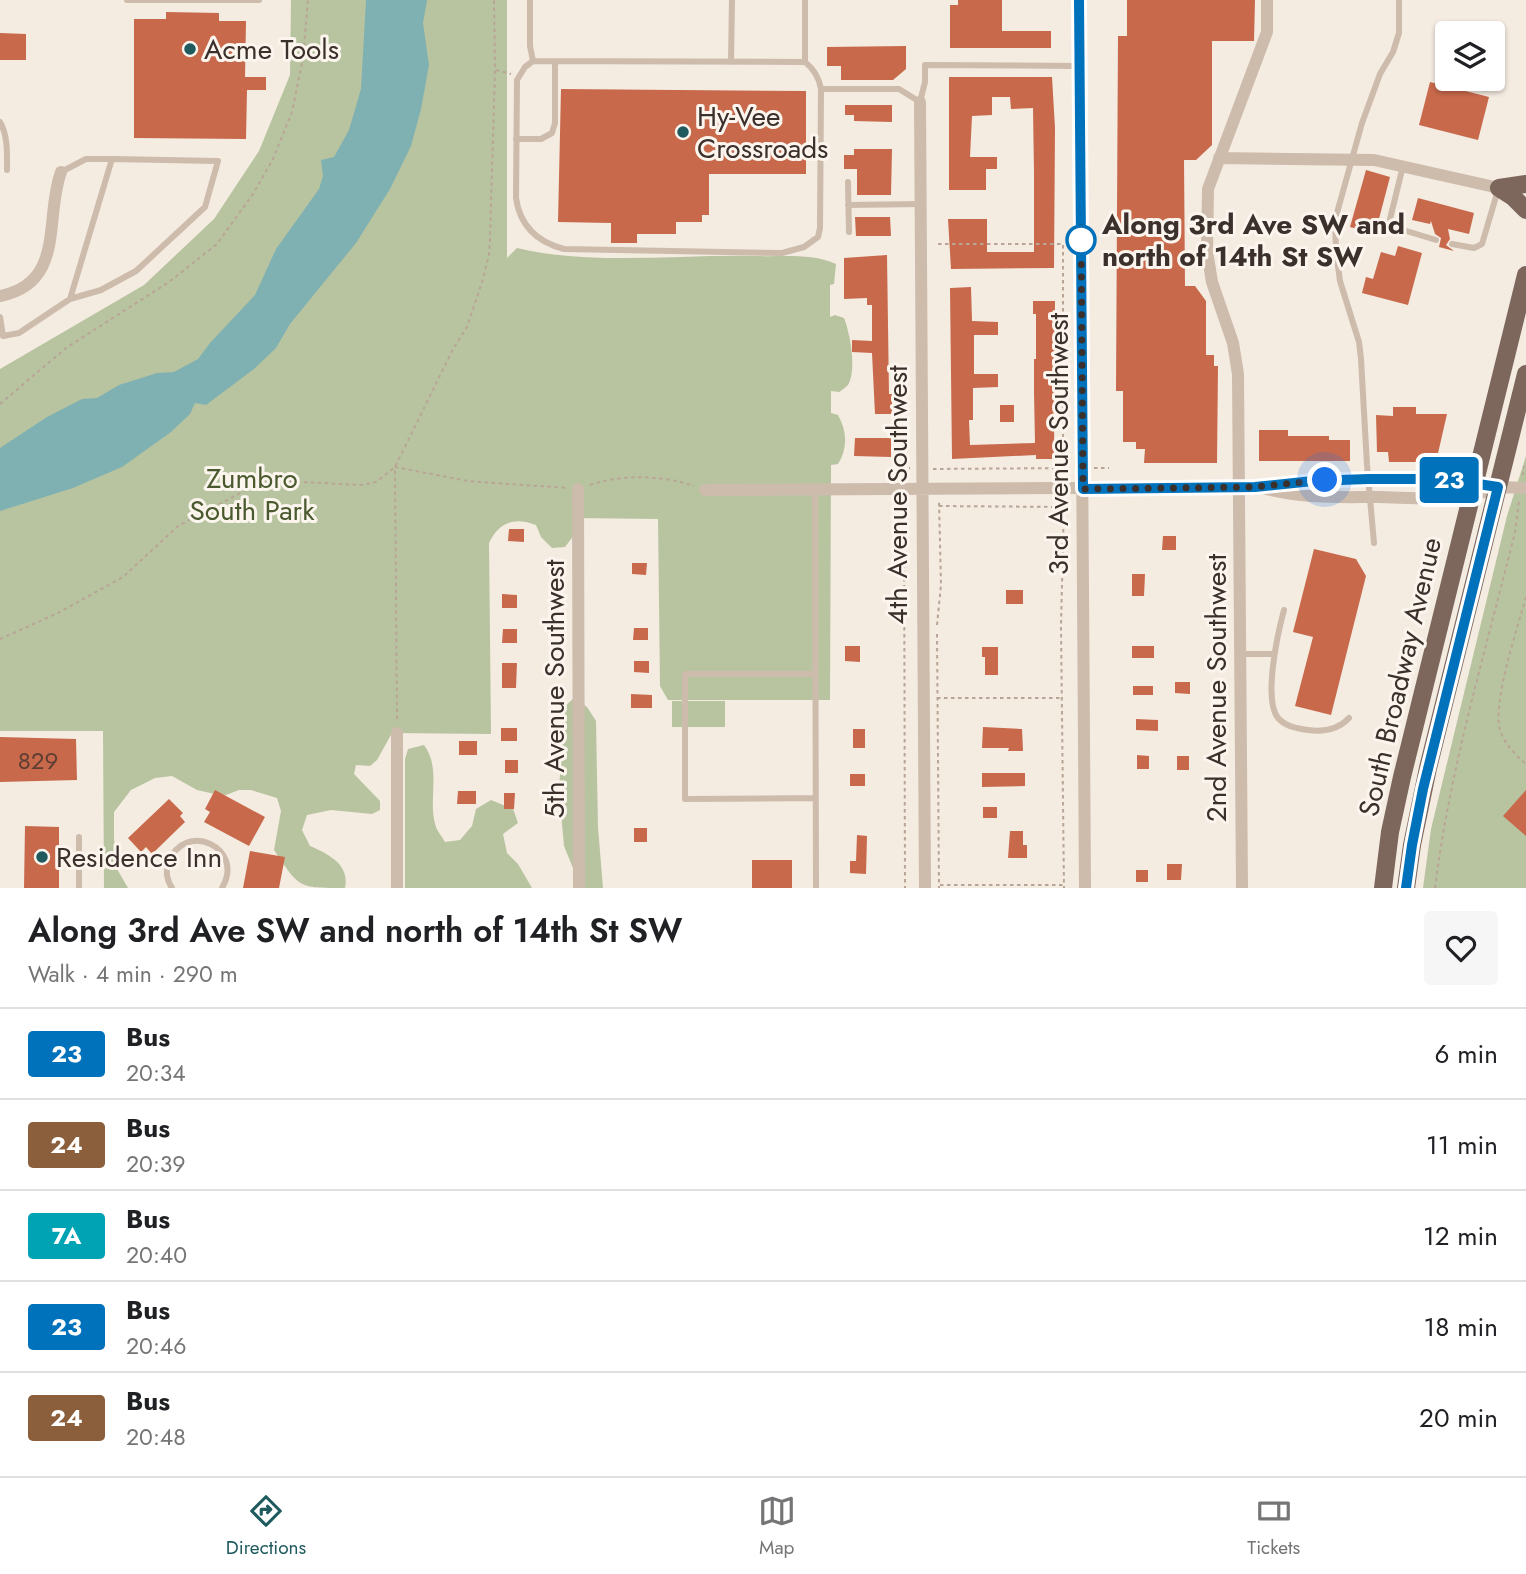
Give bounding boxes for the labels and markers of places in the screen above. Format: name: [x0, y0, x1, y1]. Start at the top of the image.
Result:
place label: Acme Tools: [204, 29, 339, 70]
marker: Acme Tools: [182, 41, 198, 57]
place label: Hy-Vee Crossroads: [697, 96, 828, 169]
marker: Hy-Vee Crossroads: [675, 124, 691, 140]
place label: Along 3rd Ave SW and north of 14th St SW: [1101, 204, 1405, 277]
marker: Along 3rd Ave SW and north of 14th St SW: [1066, 225, 1096, 255]
place label: Residence Inn: [56, 837, 222, 878]
marker: Residence Inn: [34, 849, 50, 865]

